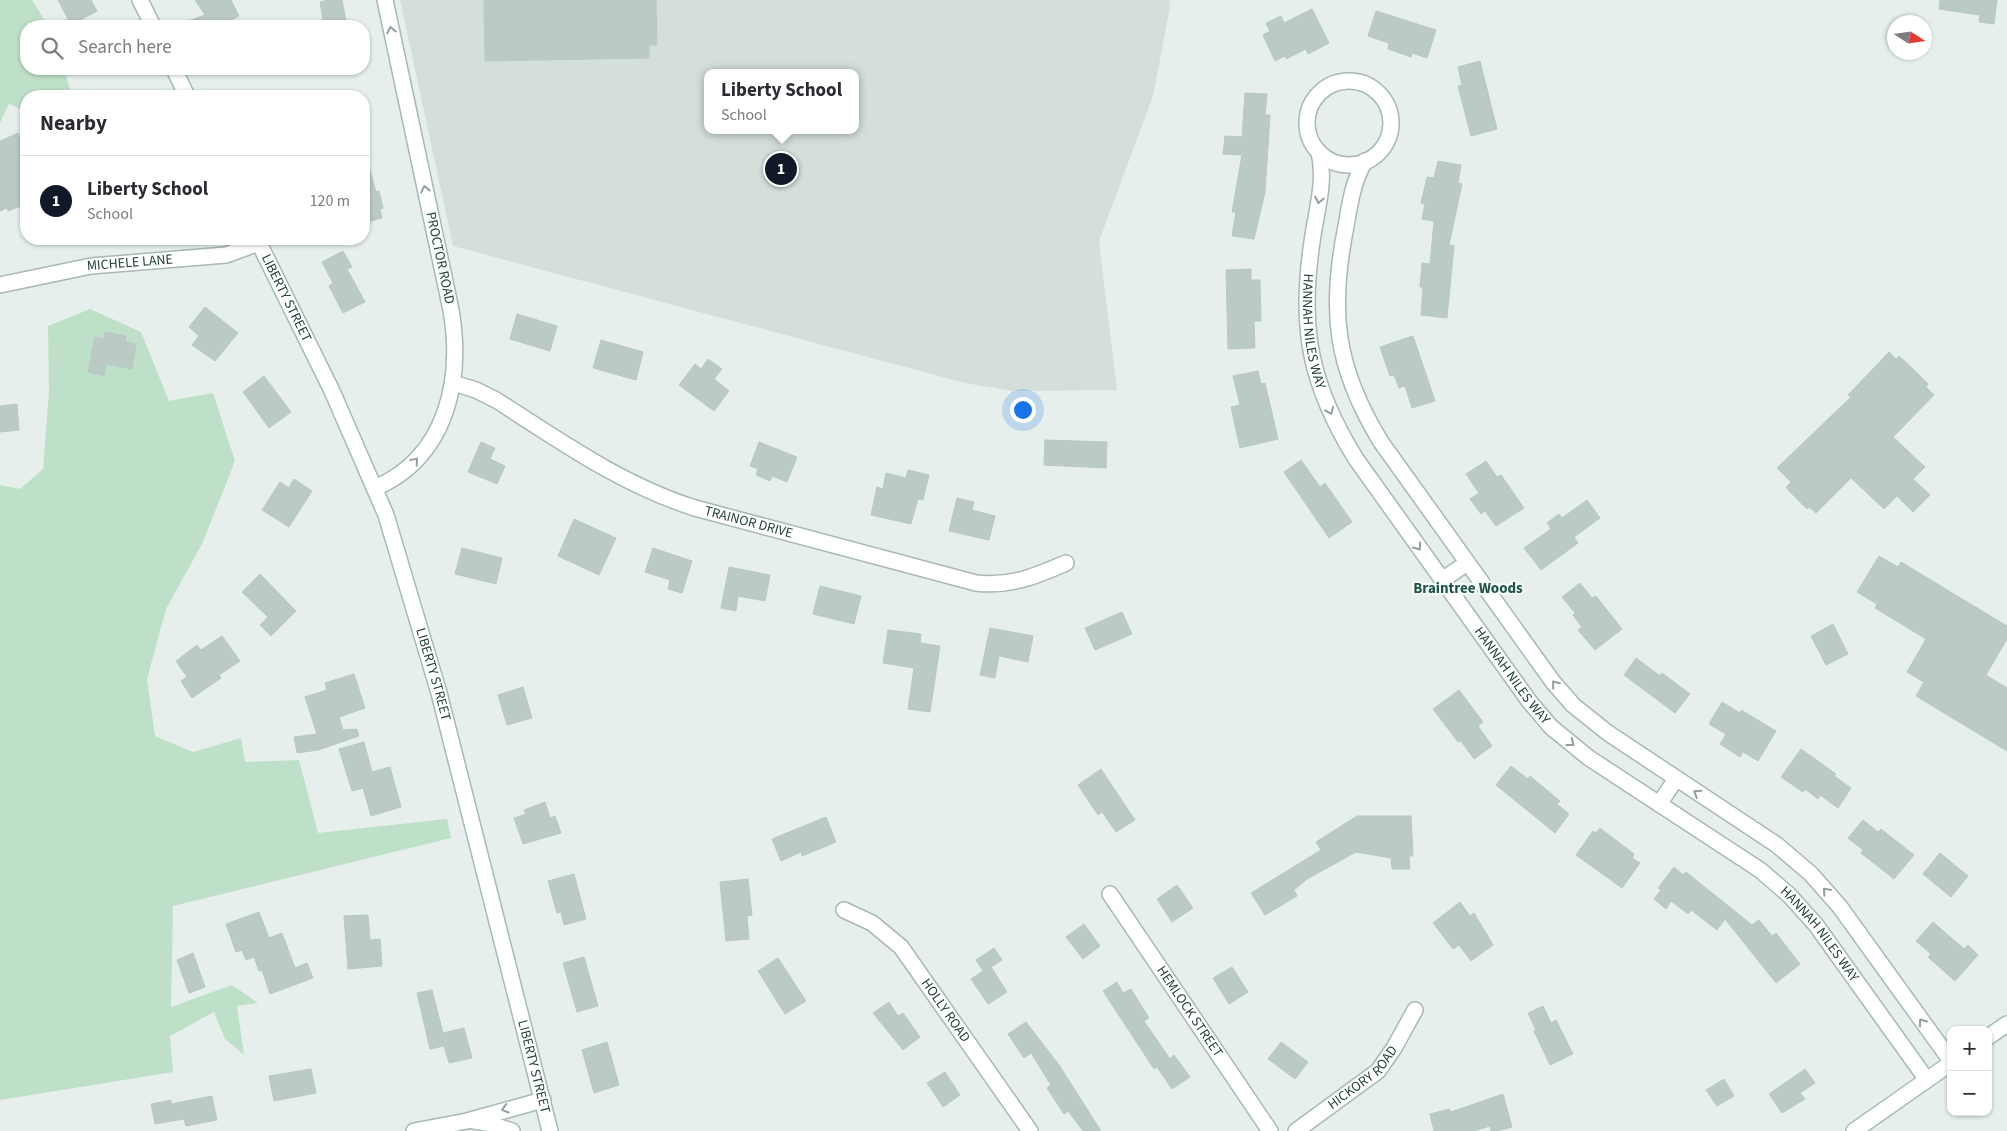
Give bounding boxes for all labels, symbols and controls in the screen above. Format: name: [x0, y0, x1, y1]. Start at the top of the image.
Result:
north arrow: [1887, 15, 1932, 60]
search box: [20, 20, 370, 75]
one-way arrow: [386, 26, 397, 35]
icon: search: [38, 34, 66, 62]
text: Search here: [78, 34, 172, 61]
popup: [704, 69, 859, 134]
text: Liberty School: [721, 77, 842, 104]
text: School: [721, 104, 767, 126]
text: Nearby: [40, 108, 107, 138]
pin: 1: [765, 150, 797, 188]
text: Liberty School: [87, 176, 208, 203]
one-way arrow: [420, 185, 431, 194]
text: 1: [52, 190, 60, 212]
text: 120 m: [310, 190, 350, 212]
one-way arrow: [1315, 196, 1325, 205]
text: School: [87, 203, 133, 225]
street label: PROCTOR ROAD: [420, 210, 460, 306]
street label: MICHELE LANE: [86, 249, 174, 276]
street label: LIBERTY STREET: [256, 251, 317, 346]
street label: HANNAH NILES WAY: [1297, 273, 1331, 392]
your location: [1010, 397, 1036, 423]
one-way arrow: [1323, 406, 1334, 415]
one-way arrow: [409, 458, 418, 467]
street label: TRAINOR DRIVE: [702, 501, 795, 544]
one-way arrow: [1412, 541, 1421, 550]
district label: Braintree Woods: [1413, 578, 1523, 599]
street label: HANNAH NILES WAY: [1469, 623, 1555, 729]
street label: LIBERTY STREET: [410, 626, 456, 723]
one-way arrow: [1553, 681, 1561, 690]
one-way arrow: [1565, 738, 1574, 746]
one-way arrow: [1694, 790, 1703, 799]
street label: HANNAH NILES WAY: [1776, 882, 1864, 986]
one-way arrow: [1823, 887, 1832, 896]
street label: HEMLOCK STREET: [1151, 962, 1228, 1062]
street label: HOLLY ROAD: [916, 974, 975, 1046]
street label: LIBERTY STREET: [512, 1018, 555, 1116]
one-way arrow: [1919, 1018, 1928, 1028]
map controls: [1947, 1026, 1992, 1116]
button: +: [1947, 1026, 1992, 1071]
street label: HICKORY ROAD: [1324, 1042, 1403, 1114]
button: −: [1947, 1071, 1992, 1116]
one-way arrow: [501, 1104, 509, 1114]

